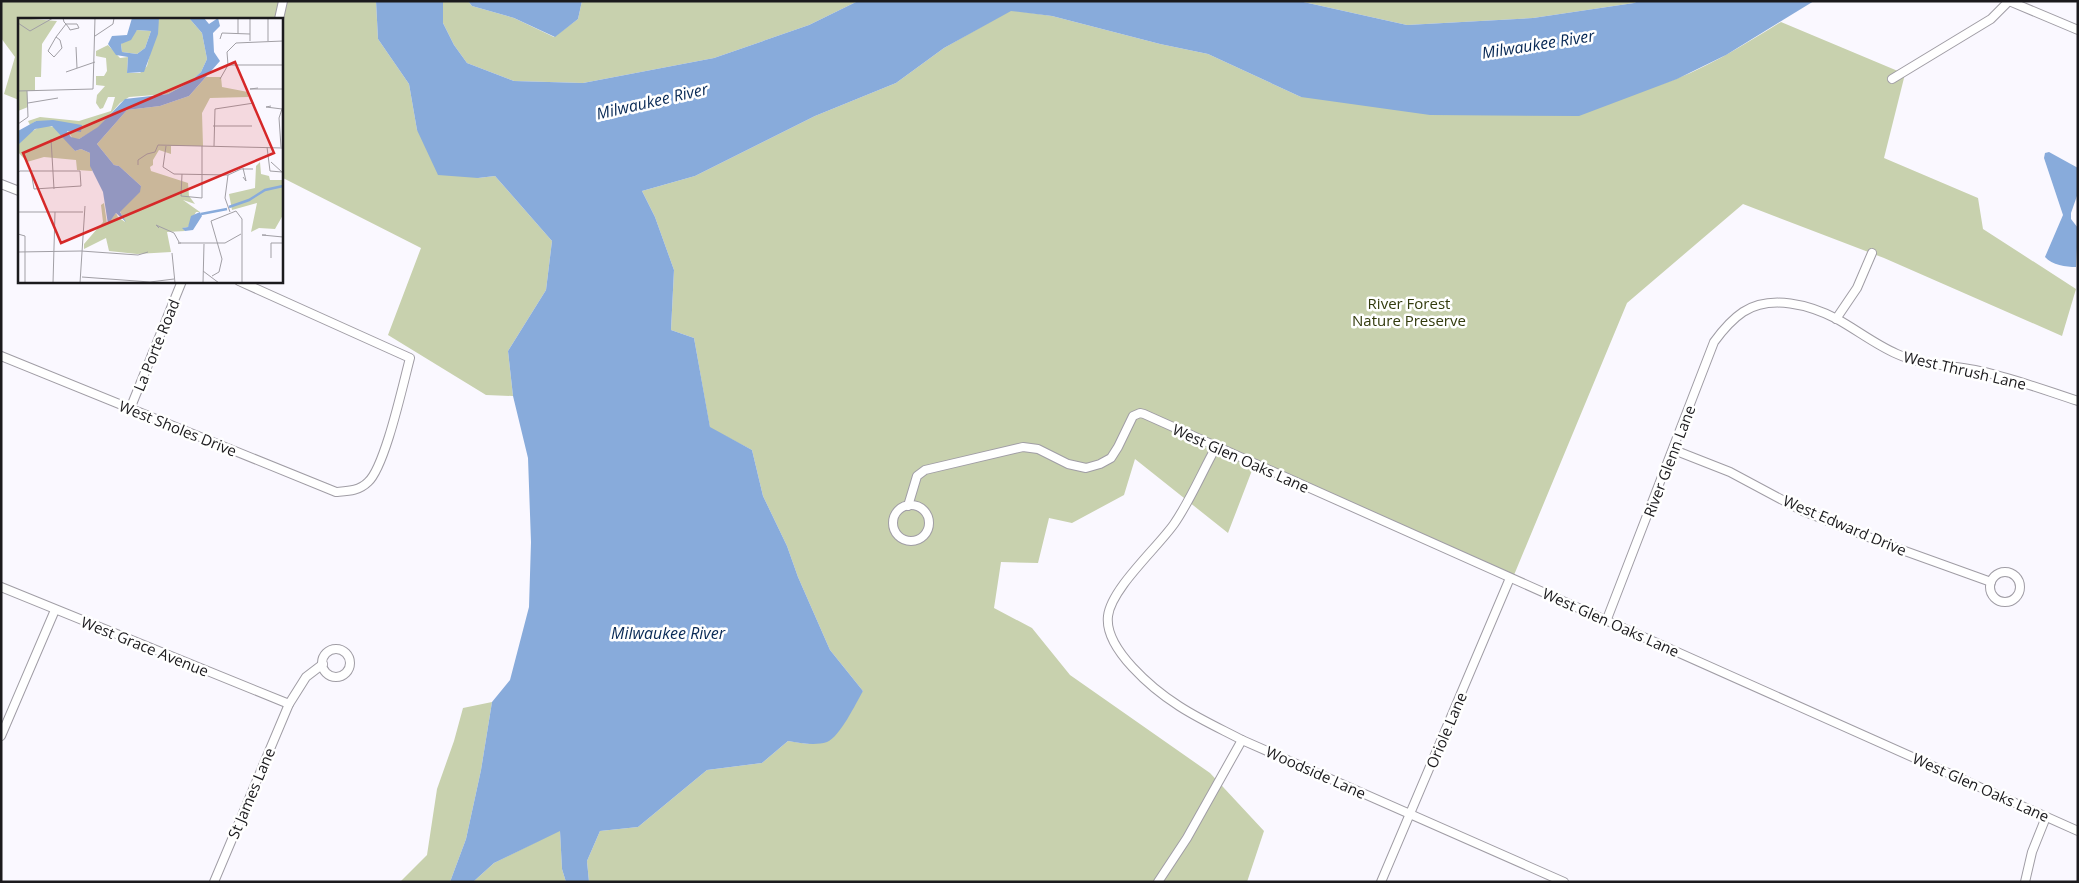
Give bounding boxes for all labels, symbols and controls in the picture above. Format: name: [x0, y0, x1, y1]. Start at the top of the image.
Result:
inset map: [18, 18, 282, 282]
water label: Milwaukee River: [1480, 24, 1597, 64]
water label: Milwaukee River: [594, 77, 711, 125]
park label: River Forest Nature Preserve: [1352, 293, 1466, 330]
street label: La Porte Road: [128, 296, 184, 394]
street label: West Thrush Lane: [1902, 346, 2028, 394]
street label: West Sholes Drive: [116, 395, 240, 461]
street label: River Glenn Lane: [1638, 402, 1700, 520]
street label: West Glen Oaks Lane: [1170, 419, 1312, 497]
street label: West Edward Drive: [1780, 490, 1910, 560]
street label: West Glen Oaks Lane: [1540, 583, 1682, 661]
street label: West Grace Avenue: [78, 611, 212, 681]
water label: Milwaukee River: [611, 622, 726, 644]
street label: Oriole Lane: [1421, 689, 1471, 771]
street label: Woodside Lane: [1263, 741, 1369, 803]
street label: St James Lane: [223, 744, 279, 842]
street label: West Glen Oaks Lane: [1910, 748, 2052, 826]

